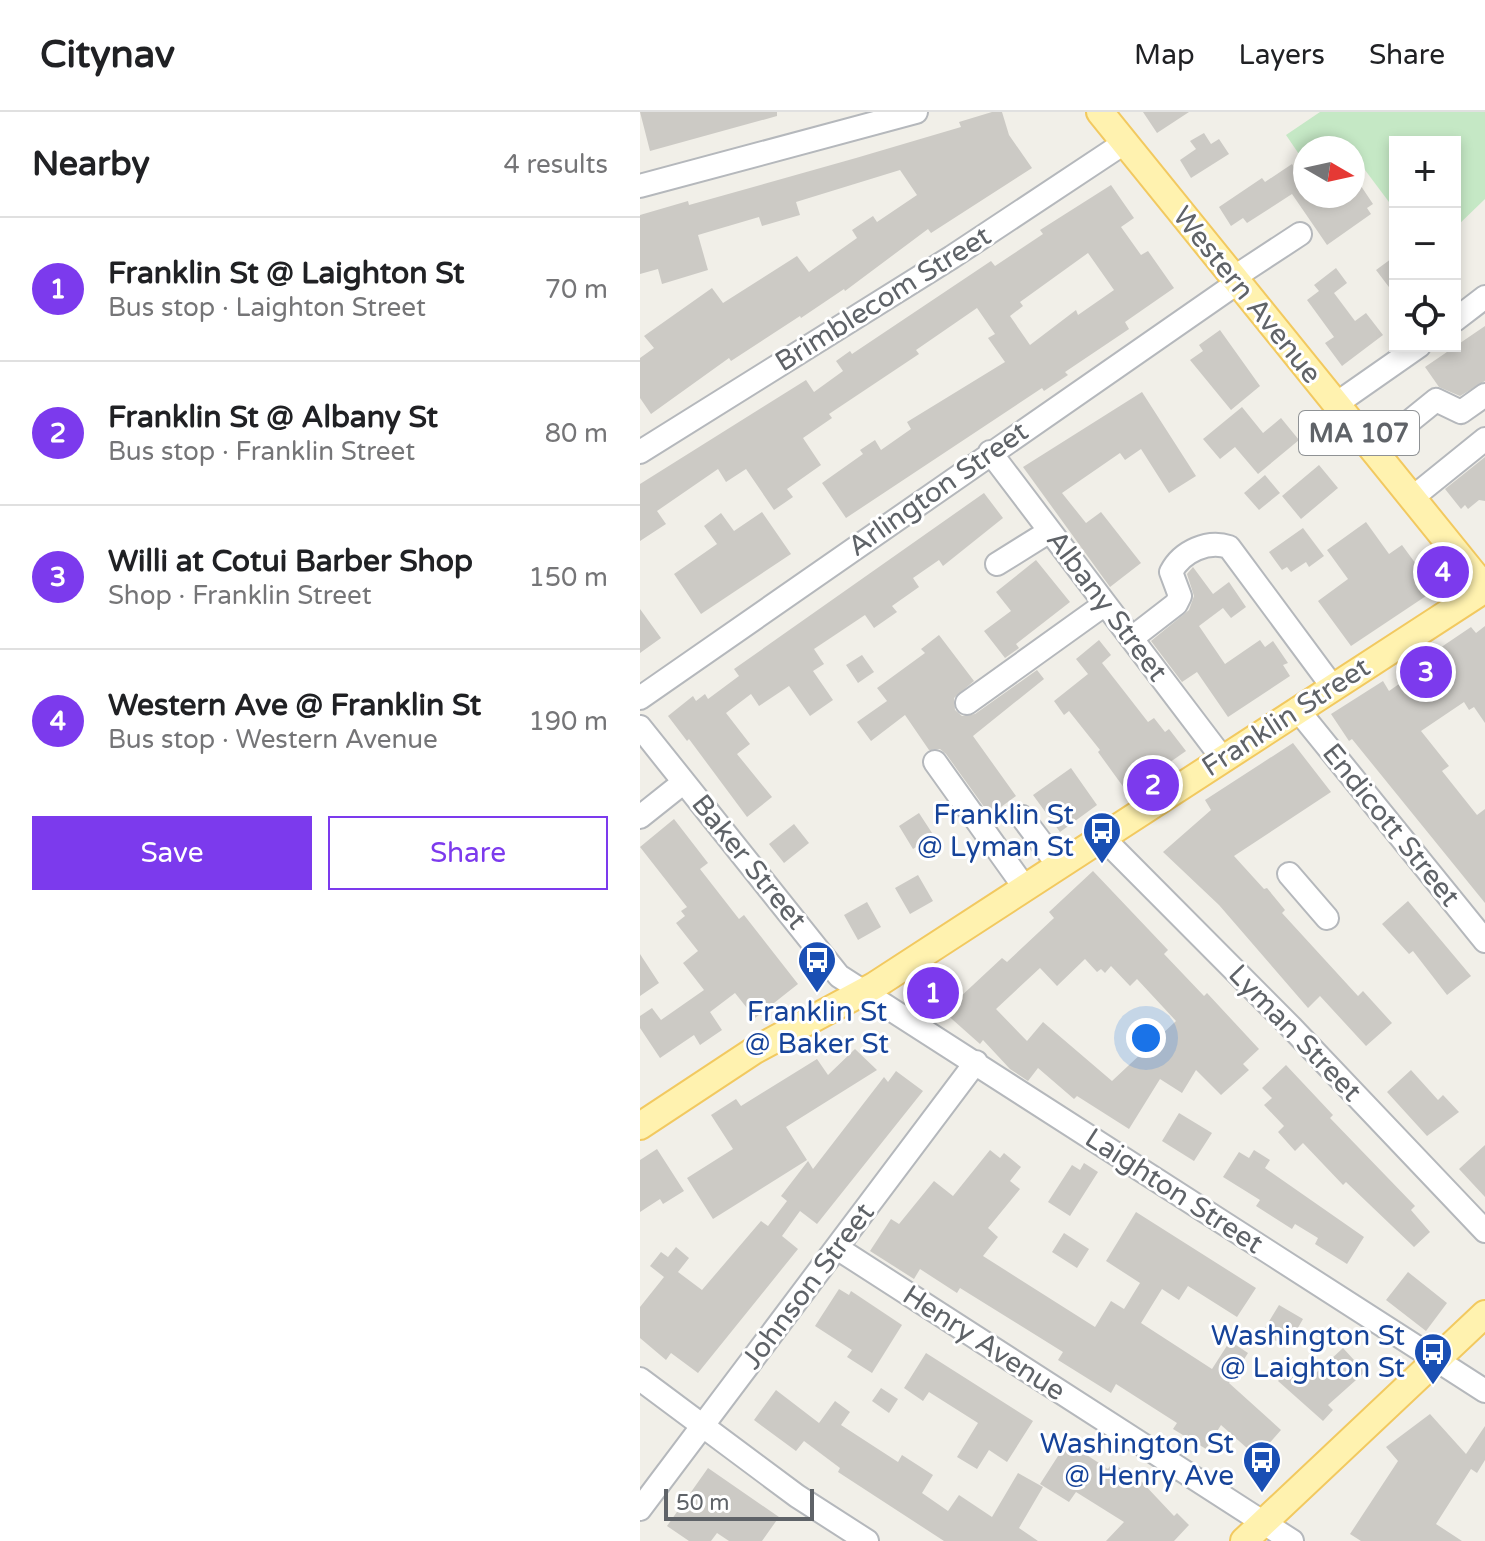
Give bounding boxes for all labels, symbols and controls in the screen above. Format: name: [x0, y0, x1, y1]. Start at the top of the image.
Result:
text: Citynav: [40, 32, 175, 78]
text: Map: [1134, 38, 1195, 72]
text: Layers: [1239, 38, 1325, 72]
text: Share: [1369, 38, 1445, 72]
north arrow: [1293, 136, 1365, 208]
map controls: [1389, 136, 1461, 352]
button: +: [1389, 136, 1461, 208]
text: Nearby: [32, 144, 150, 185]
text: 4 results: [503, 149, 608, 180]
street label: Western Avenue: [1165, 200, 1329, 390]
button: −: [1389, 208, 1461, 280]
street label: Brimblecom Street: [769, 219, 997, 379]
text: Franklin St @ Laighton St: [108, 255, 465, 292]
text: 1: [50, 274, 66, 305]
text: 70 m: [545, 274, 608, 305]
button: locate: [1389, 280, 1461, 352]
text: Bus stop · Laighton Street: [108, 292, 426, 323]
text: Franklin St @ Albany St: [108, 399, 438, 436]
road number: MA 107: [1299, 411, 1419, 455]
street label: Arlington Street: [841, 414, 1035, 564]
text: 2: [50, 418, 66, 449]
text: 80 m: [545, 418, 608, 449]
text: Bus stop · Franklin Street: [108, 436, 415, 467]
street label: Albany Street: [1039, 524, 1175, 688]
pin: 4: [1417, 542, 1469, 602]
text: Willi at Cotui Barber Shop: [108, 543, 473, 580]
text: 3: [50, 562, 66, 593]
text: 150 m: [528, 562, 608, 593]
text: Shop · Franklin Street: [108, 580, 372, 611]
pin: 3: [1400, 642, 1452, 702]
street label: Franklin Street: [1196, 650, 1377, 784]
text: Western Ave @ Franklin St: [108, 687, 481, 724]
text: 4: [50, 706, 66, 737]
text: 190 m: [528, 706, 608, 737]
text: Bus stop · Western Avenue: [108, 724, 438, 755]
street label: Endicott Street: [1315, 737, 1467, 914]
pin: 2: [1127, 755, 1179, 815]
street label: Baker Street: [684, 788, 814, 937]
place label: Franklin St @ Lyman St: [917, 798, 1074, 864]
bus stop icon: Franklin St @ Lyman St: [1081, 810, 1123, 865]
button: Save: [32, 816, 312, 890]
button: Share: [328, 816, 608, 890]
bus stop icon: Franklin St @ Baker St: [796, 939, 838, 994]
street label: Lyman Street: [1221, 958, 1369, 1109]
pin: 1: [907, 963, 959, 1023]
place label: Franklin St @ Baker St: [745, 995, 889, 1061]
your location: [1126, 1018, 1166, 1058]
street label: Laighton Street: [1079, 1121, 1270, 1261]
street label: Johnson Street: [735, 1196, 882, 1376]
street label: Henry Avenue: [896, 1278, 1072, 1408]
place label: Washington St @ Laighton St: [1211, 1319, 1405, 1385]
bus stop icon: Washington St @ Laighton St: [1412, 1331, 1454, 1386]
place label: Washington St @ Henry Ave: [1040, 1427, 1234, 1493]
bus stop icon: Washington St @ Henry Ave: [1241, 1439, 1283, 1494]
scale bar: [664, 1485, 814, 1521]
text: 50 m: [676, 1490, 730, 1516]

